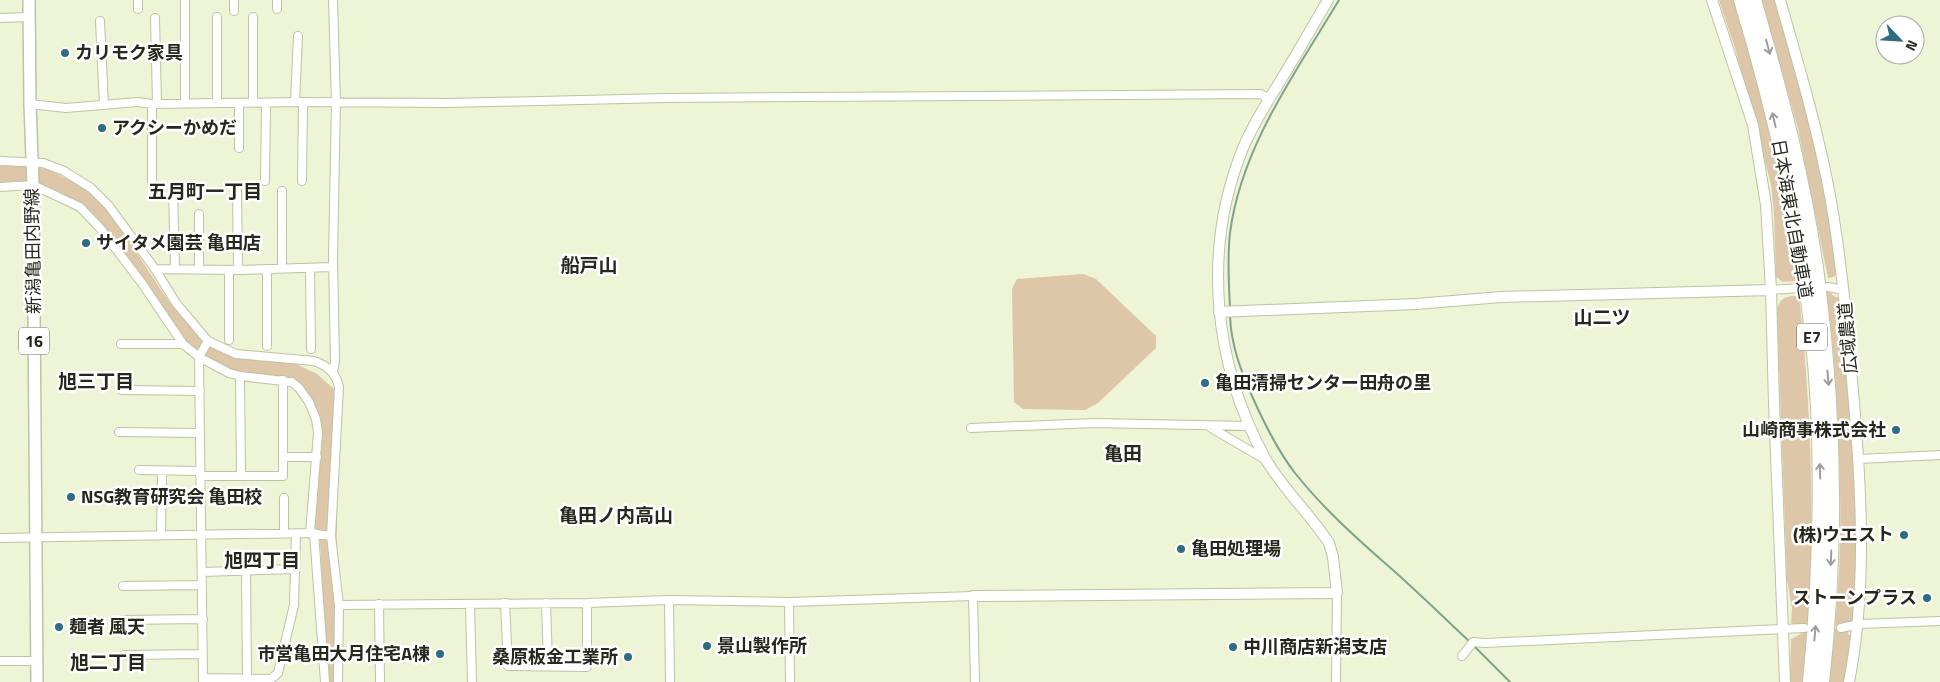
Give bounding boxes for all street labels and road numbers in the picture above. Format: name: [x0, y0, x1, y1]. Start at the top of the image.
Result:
street label: 日本海東北自動車道: [1765, 137, 1820, 301]
street label: 新潟亀田内野線: [18, 188, 47, 314]
street label: 広域農道: [1831, 301, 1864, 375]
road number: E7: [1797, 324, 1827, 351]
road number: 16: [19, 328, 49, 354]

